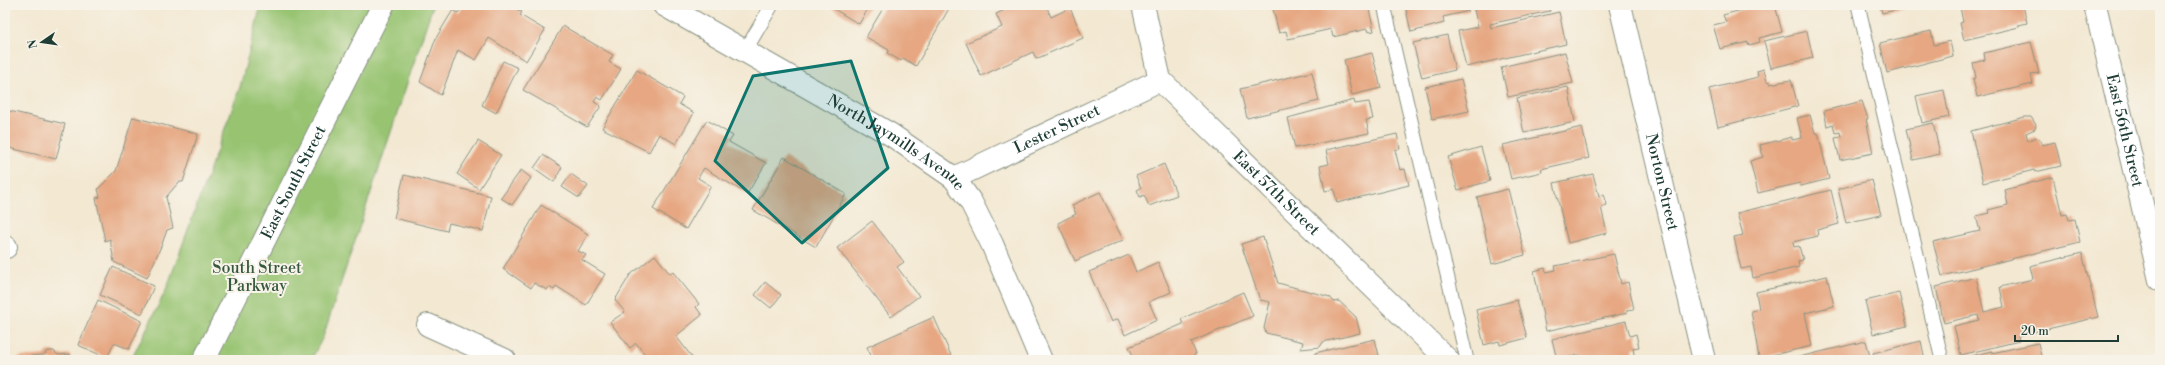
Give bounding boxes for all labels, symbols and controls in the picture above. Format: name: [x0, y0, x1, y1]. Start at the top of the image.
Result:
north arrow: [22, 22, 62, 62]
text: N: [25, 38, 41, 50]
street label: East 56th Street: [2102, 72, 2148, 190]
street label: North Jaymills Avenue: [824, 90, 970, 194]
street label: Lester Street: [1011, 100, 1104, 158]
street label: East South Street: [257, 122, 331, 243]
street label: Norton Street: [1641, 132, 1683, 233]
street label: East 57th Street: [1228, 146, 1324, 240]
park label: South Street Parkway: [212, 258, 302, 296]
scale bar: [2015, 317, 2118, 343]
text: 20 m: [2021, 324, 2049, 339]

